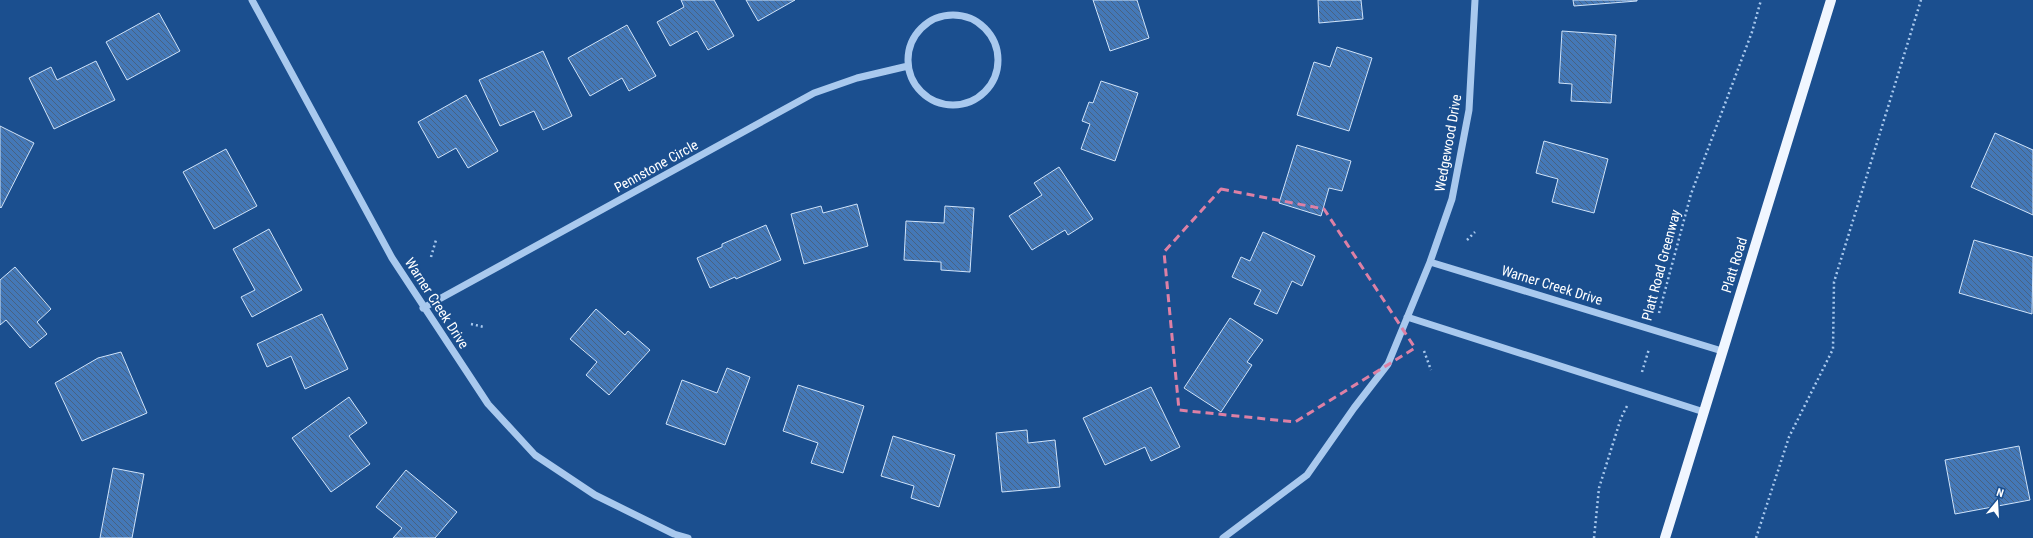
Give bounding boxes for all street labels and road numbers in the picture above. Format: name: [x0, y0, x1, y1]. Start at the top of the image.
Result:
street label: Wedgewood Drive: [1432, 93, 1465, 193]
street label: Pennstone Circle: [611, 136, 701, 196]
street label: Platt Road Greenway: [1638, 208, 1684, 322]
street label: Platt Road: [1718, 235, 1750, 295]
street label: Warner Creek Drive: [402, 255, 473, 352]
street label: Warner Creek Drive: [1500, 262, 1605, 308]

